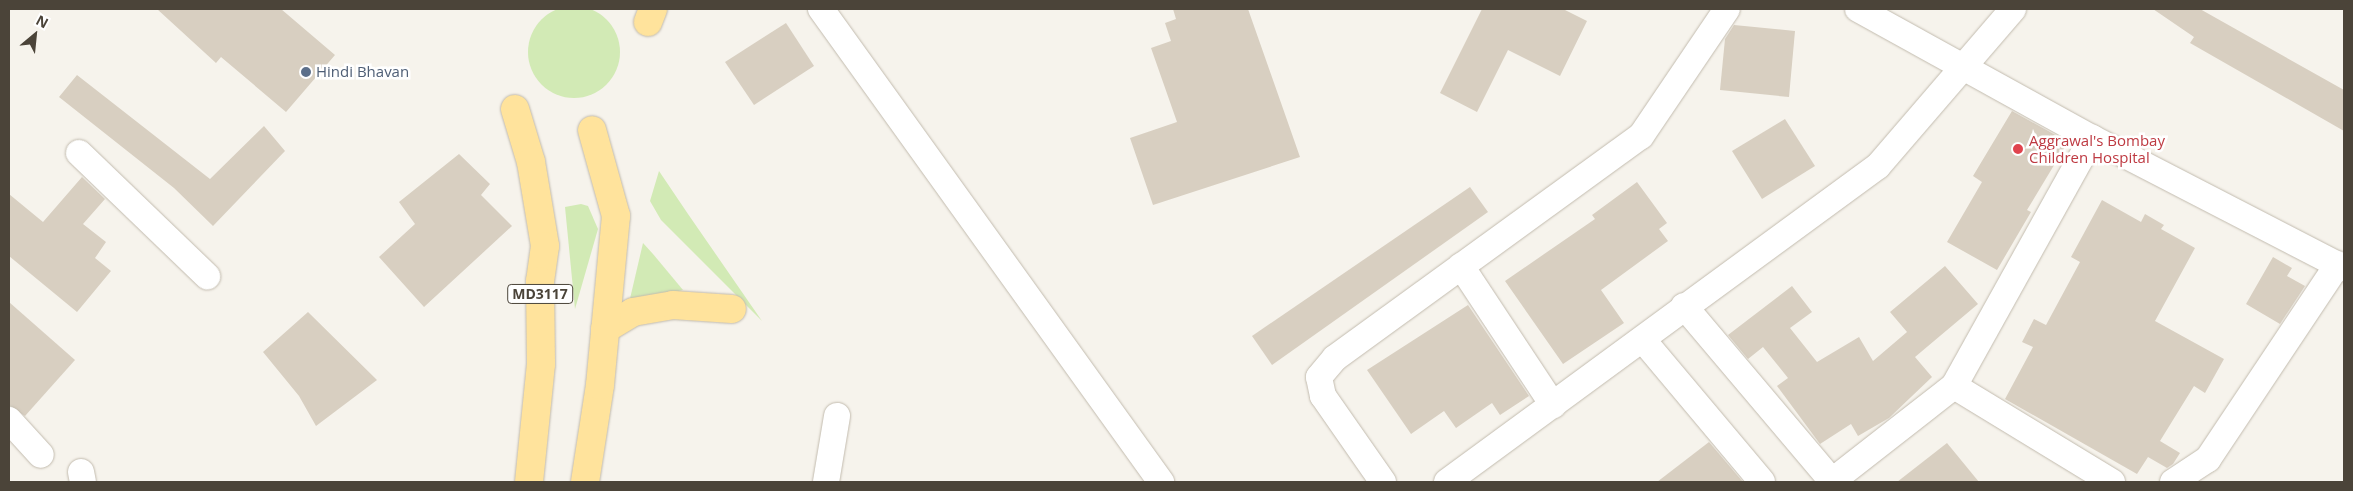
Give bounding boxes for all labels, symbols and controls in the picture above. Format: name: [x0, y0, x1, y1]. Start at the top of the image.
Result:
north arrow: [10, 10, 60, 60]
text: N: [33, 10, 52, 32]
place label: Hindi Bhavan: [316, 63, 409, 81]
marker: Hindi Bhavan: [300, 66, 312, 78]
place label: Aggrawal's Bombay Children Hospital: [2029, 131, 2165, 166]
marker: Aggrawal's Bombay Children Hospital: [2011, 142, 2025, 156]
road number: MD3117: [506, 282, 574, 306]

